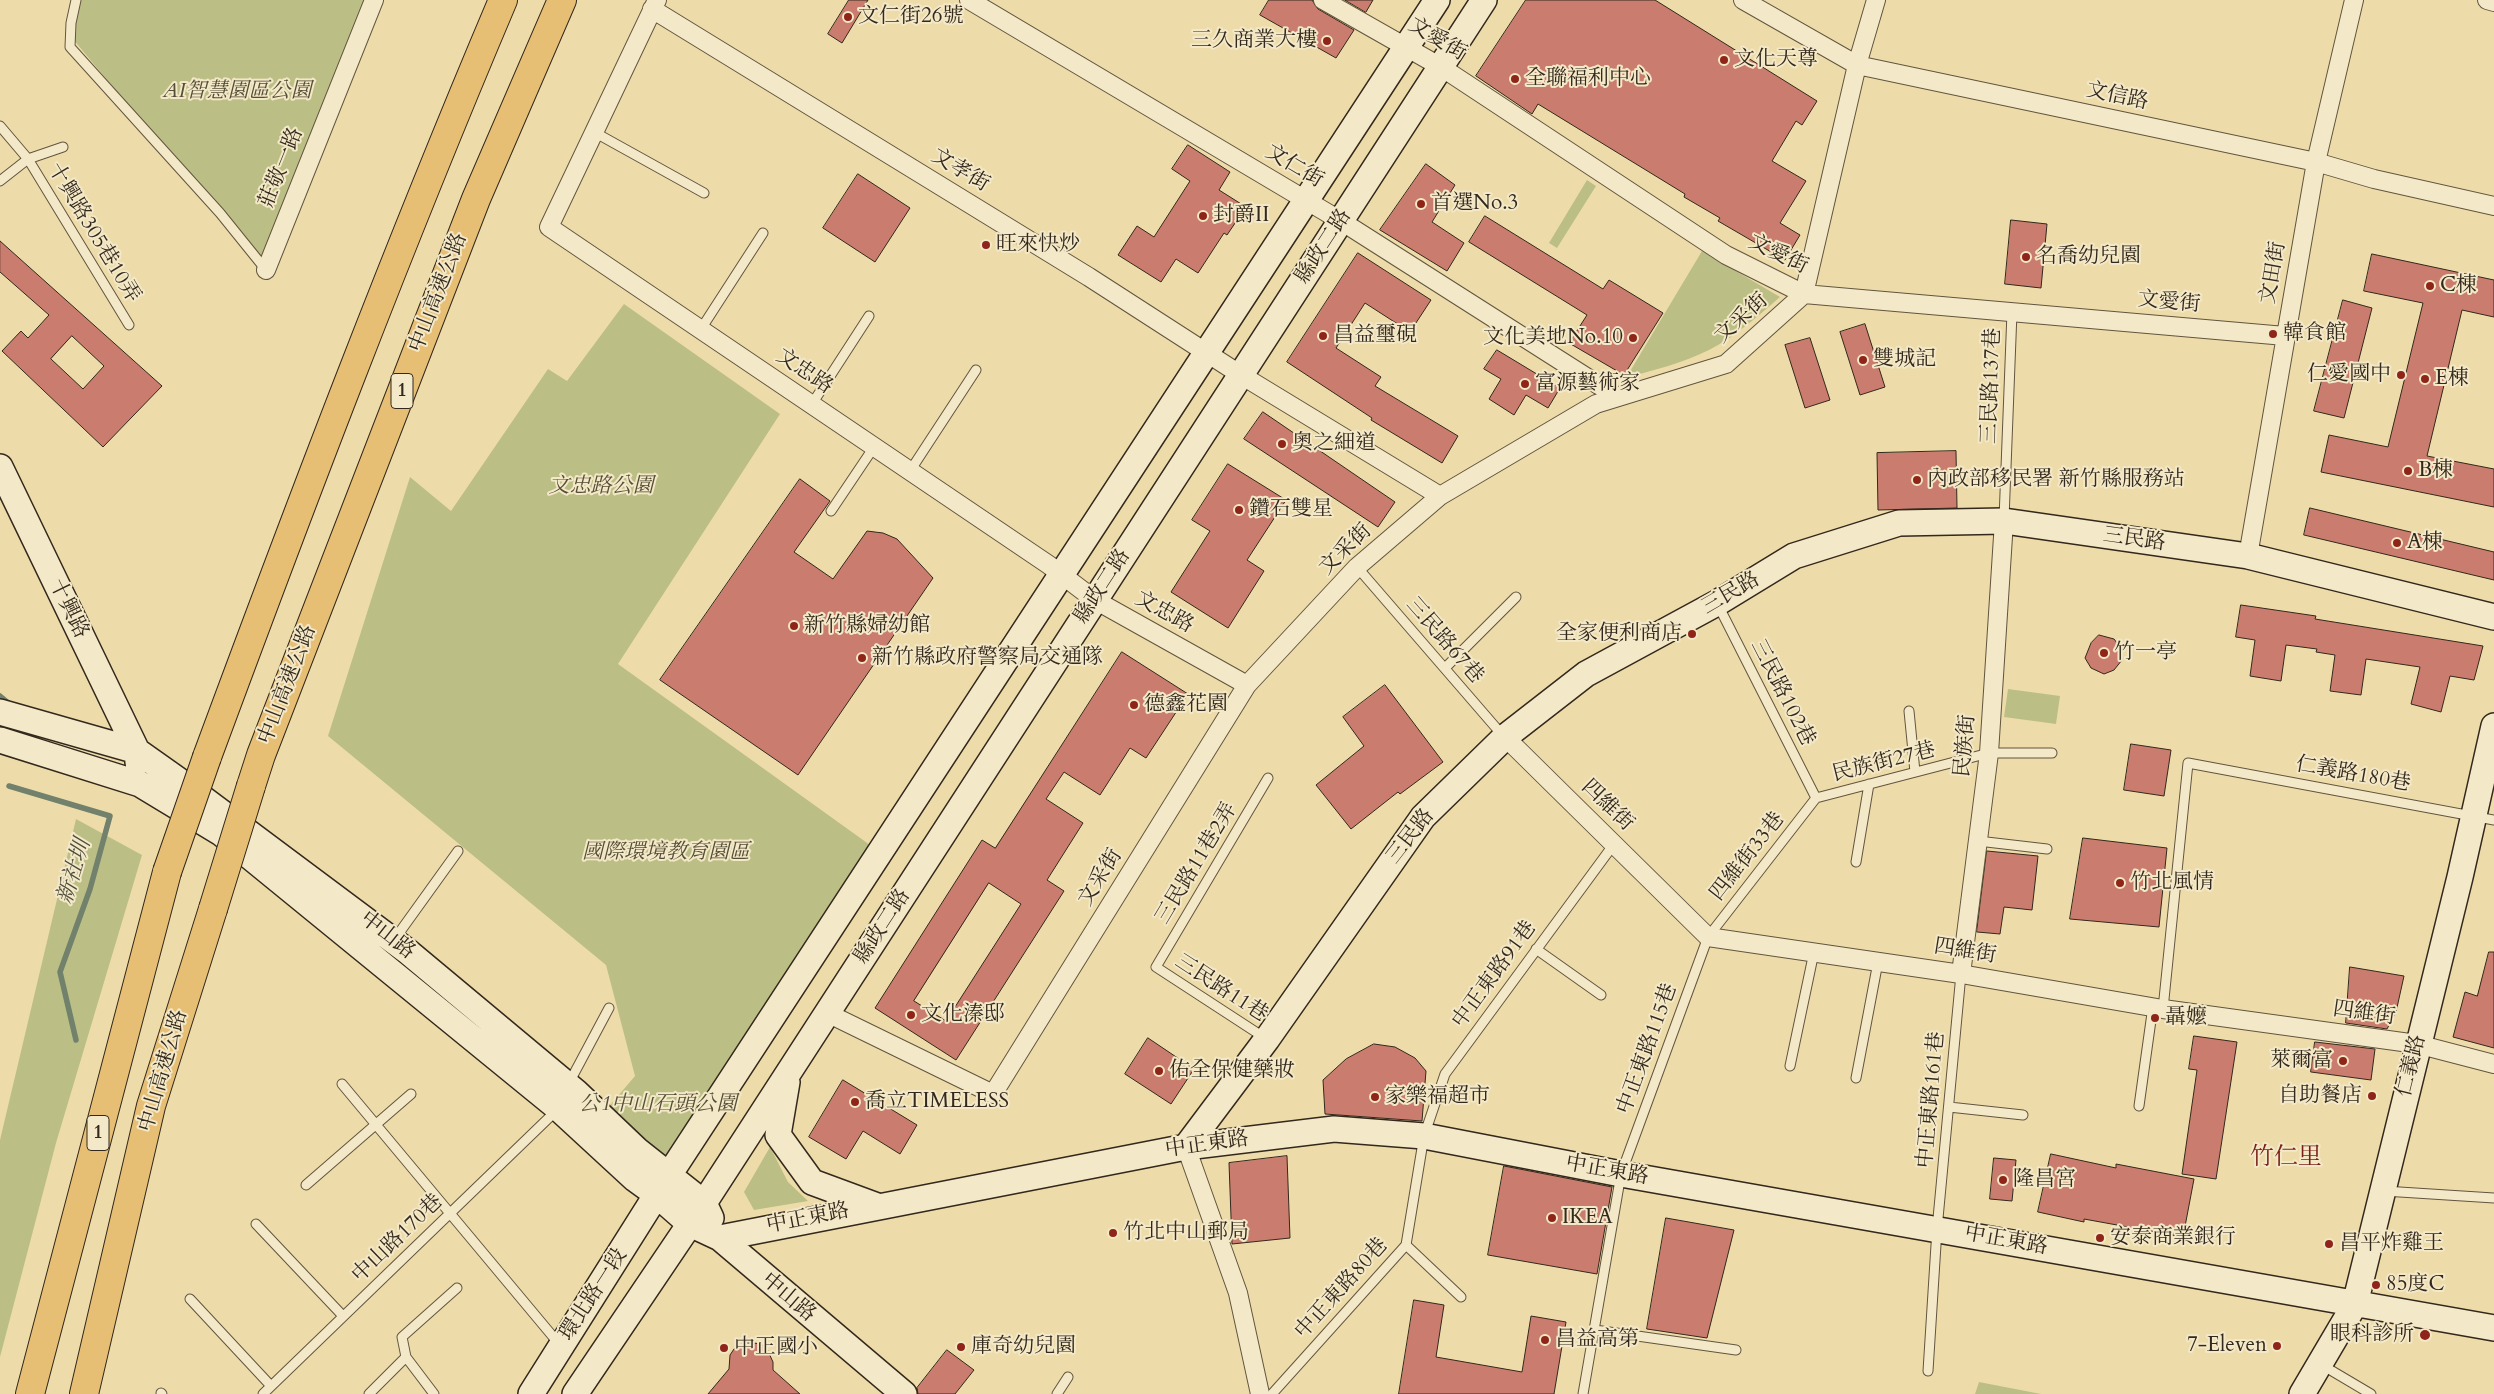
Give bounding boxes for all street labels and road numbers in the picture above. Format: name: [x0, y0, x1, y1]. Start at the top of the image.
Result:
street label: 文愛街: [1404, 13, 1470, 67]
street label: 文信路: [2084, 78, 2150, 116]
street label: 莊敬一路: [255, 124, 309, 212]
street label: 文仁街: [1261, 140, 1327, 194]
street label: 文孝街: [927, 144, 993, 198]
street label: 十興路305巷10弄: [41, 158, 145, 308]
street label: 縣政二路: [1291, 205, 1357, 289]
street label: 中山高速公路: [405, 230, 473, 356]
street label: 文愛街: [1744, 230, 1812, 280]
street label: 文田街: [2256, 240, 2292, 306]
street label: 文愛街: [2137, 288, 2201, 318]
street label: 文采街: [1710, 289, 1774, 349]
street label: 三民路137巷: [1977, 327, 2007, 445]
street label: 文忠路: [771, 344, 837, 400]
road number: 1: [391, 374, 413, 408]
street label: 文采街: [1315, 519, 1377, 581]
street label: 三民路: [2101, 523, 2167, 557]
street label: 縣政二路: [1070, 545, 1136, 629]
street label: 三民路: [1697, 567, 1765, 621]
street label: 十興路: [43, 575, 93, 643]
street label: 文忠路: [1130, 587, 1198, 639]
street label: 三民路67巷: [1400, 593, 1488, 689]
street label: 中山高速公路: [254, 622, 322, 748]
street label: 三民路102巷: [1744, 635, 1820, 751]
street label: 民族街: [1951, 714, 1981, 778]
street label: 民族街27巷: [1830, 738, 1938, 788]
street label: 仁義路180巷: [2294, 752, 2412, 798]
street label: 四維街: [1576, 775, 1638, 837]
street label: 三民路11巷2弄: [1151, 799, 1243, 929]
street label: 三民路: [1382, 804, 1440, 870]
street label: 四維街33巷: [1706, 808, 1790, 906]
street label: 文采街: [1074, 845, 1128, 911]
street label: 縣政二路: [850, 885, 916, 969]
street label: 中山路: [354, 907, 420, 965]
street label: 中正東路91巷: [1448, 916, 1542, 1034]
street label: 四維街: [1932, 935, 1998, 969]
street label: 三民路11巷: [1170, 950, 1272, 1028]
street label: 中正東路115巷: [1613, 980, 1683, 1118]
street label: 四維街: [2331, 997, 2397, 1031]
street label: 中山高速公路: [135, 1007, 193, 1135]
street label: 中正東路161巷: [1913, 1031, 1951, 1169]
street label: 仁義路: [2392, 1032, 2432, 1100]
road number: 1: [87, 1116, 109, 1150]
street label: 中正東路: [1164, 1127, 1250, 1163]
street label: 中正東路: [1563, 1151, 1651, 1191]
street label: 中山路170巷: [347, 1190, 449, 1288]
street label: 中正東路: [764, 1199, 852, 1239]
street label: 中正東路: [1962, 1221, 2050, 1261]
street label: 中正東路80巷: [1290, 1234, 1394, 1344]
street label: 環北路一段: [555, 1244, 633, 1346]
street label: 中山路: [756, 1268, 820, 1328]

